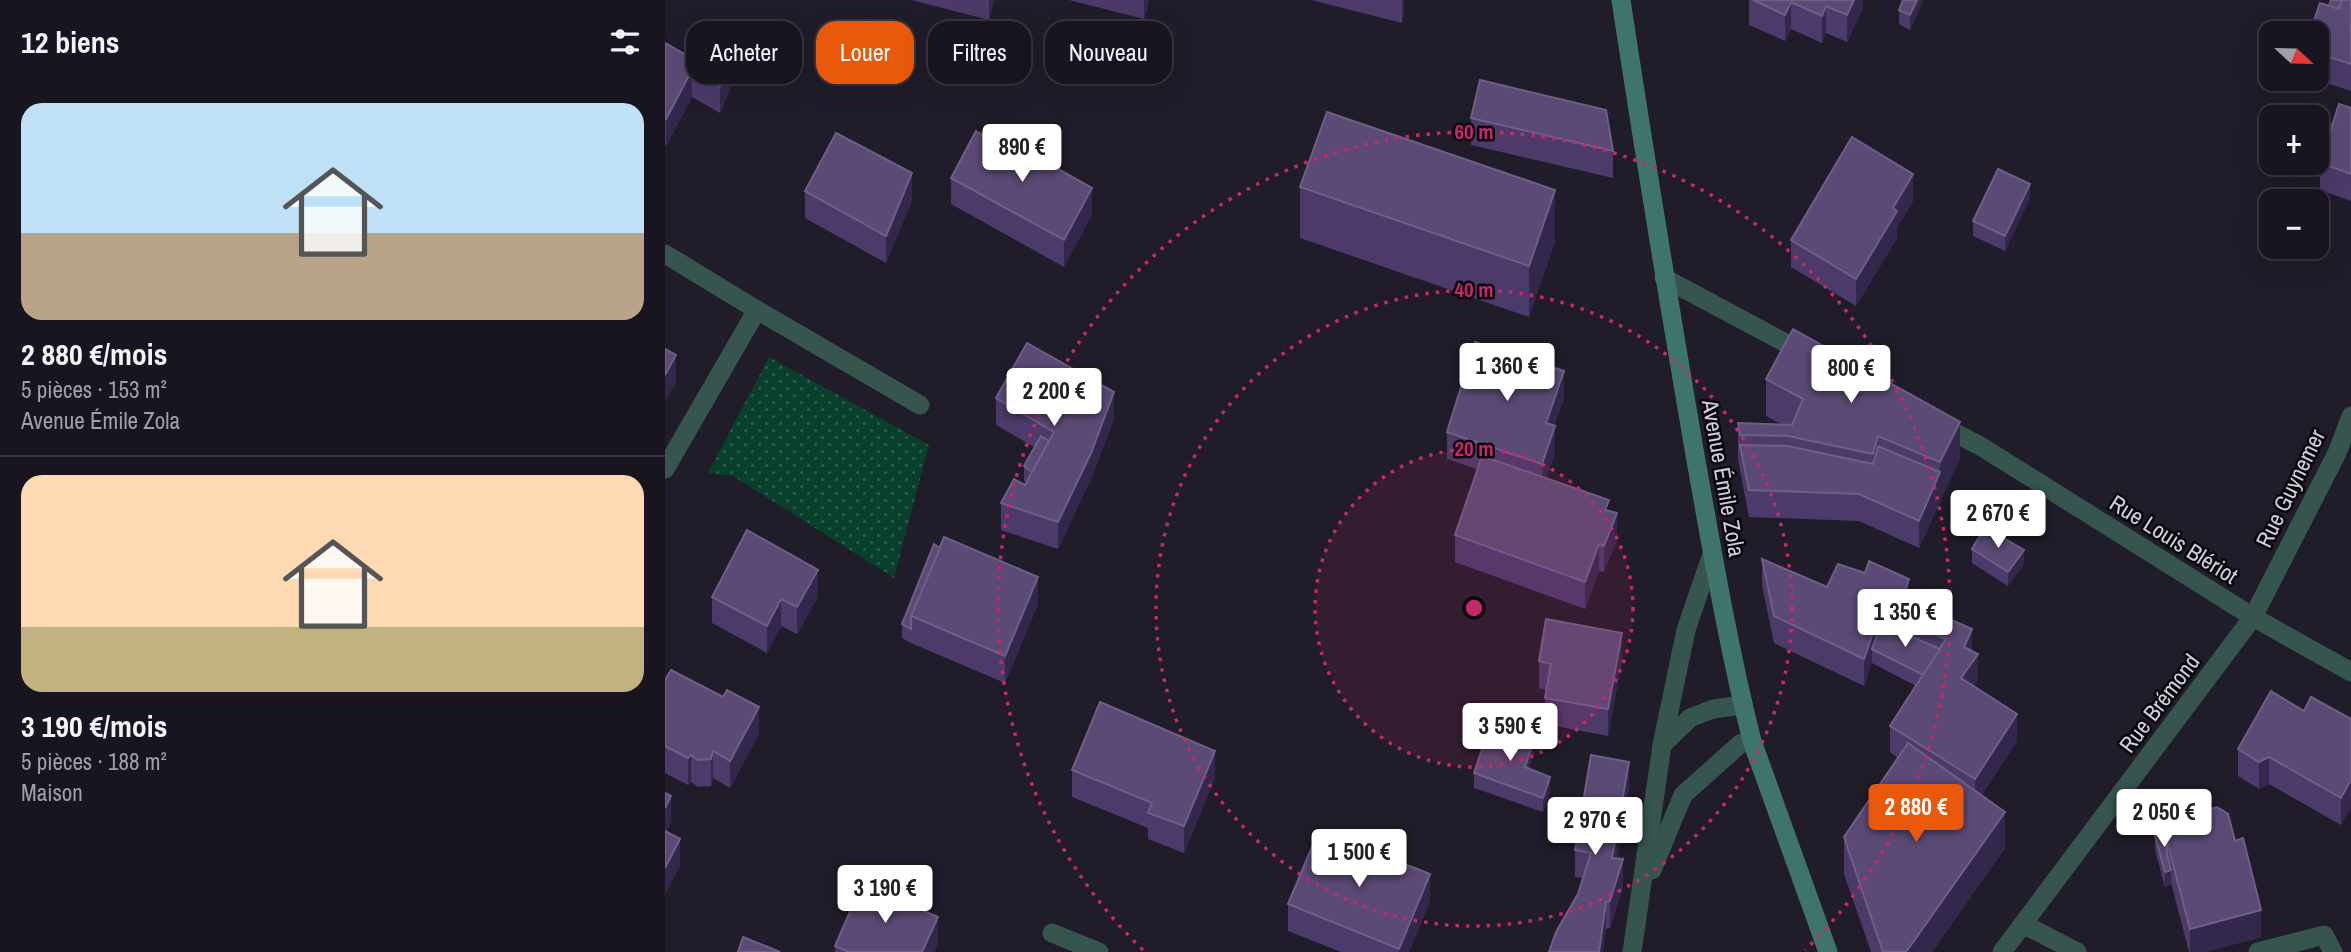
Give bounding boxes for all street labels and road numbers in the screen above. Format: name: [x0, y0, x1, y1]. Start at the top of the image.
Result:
street label: Avenue Émile Zola: [1695, 396, 1753, 559]
street label: Rue Guynemer: [2248, 423, 2332, 552]
street label: Rue Louis Blériot: [2104, 487, 2244, 591]
street label: Rue Brémond: [2112, 647, 2206, 759]

